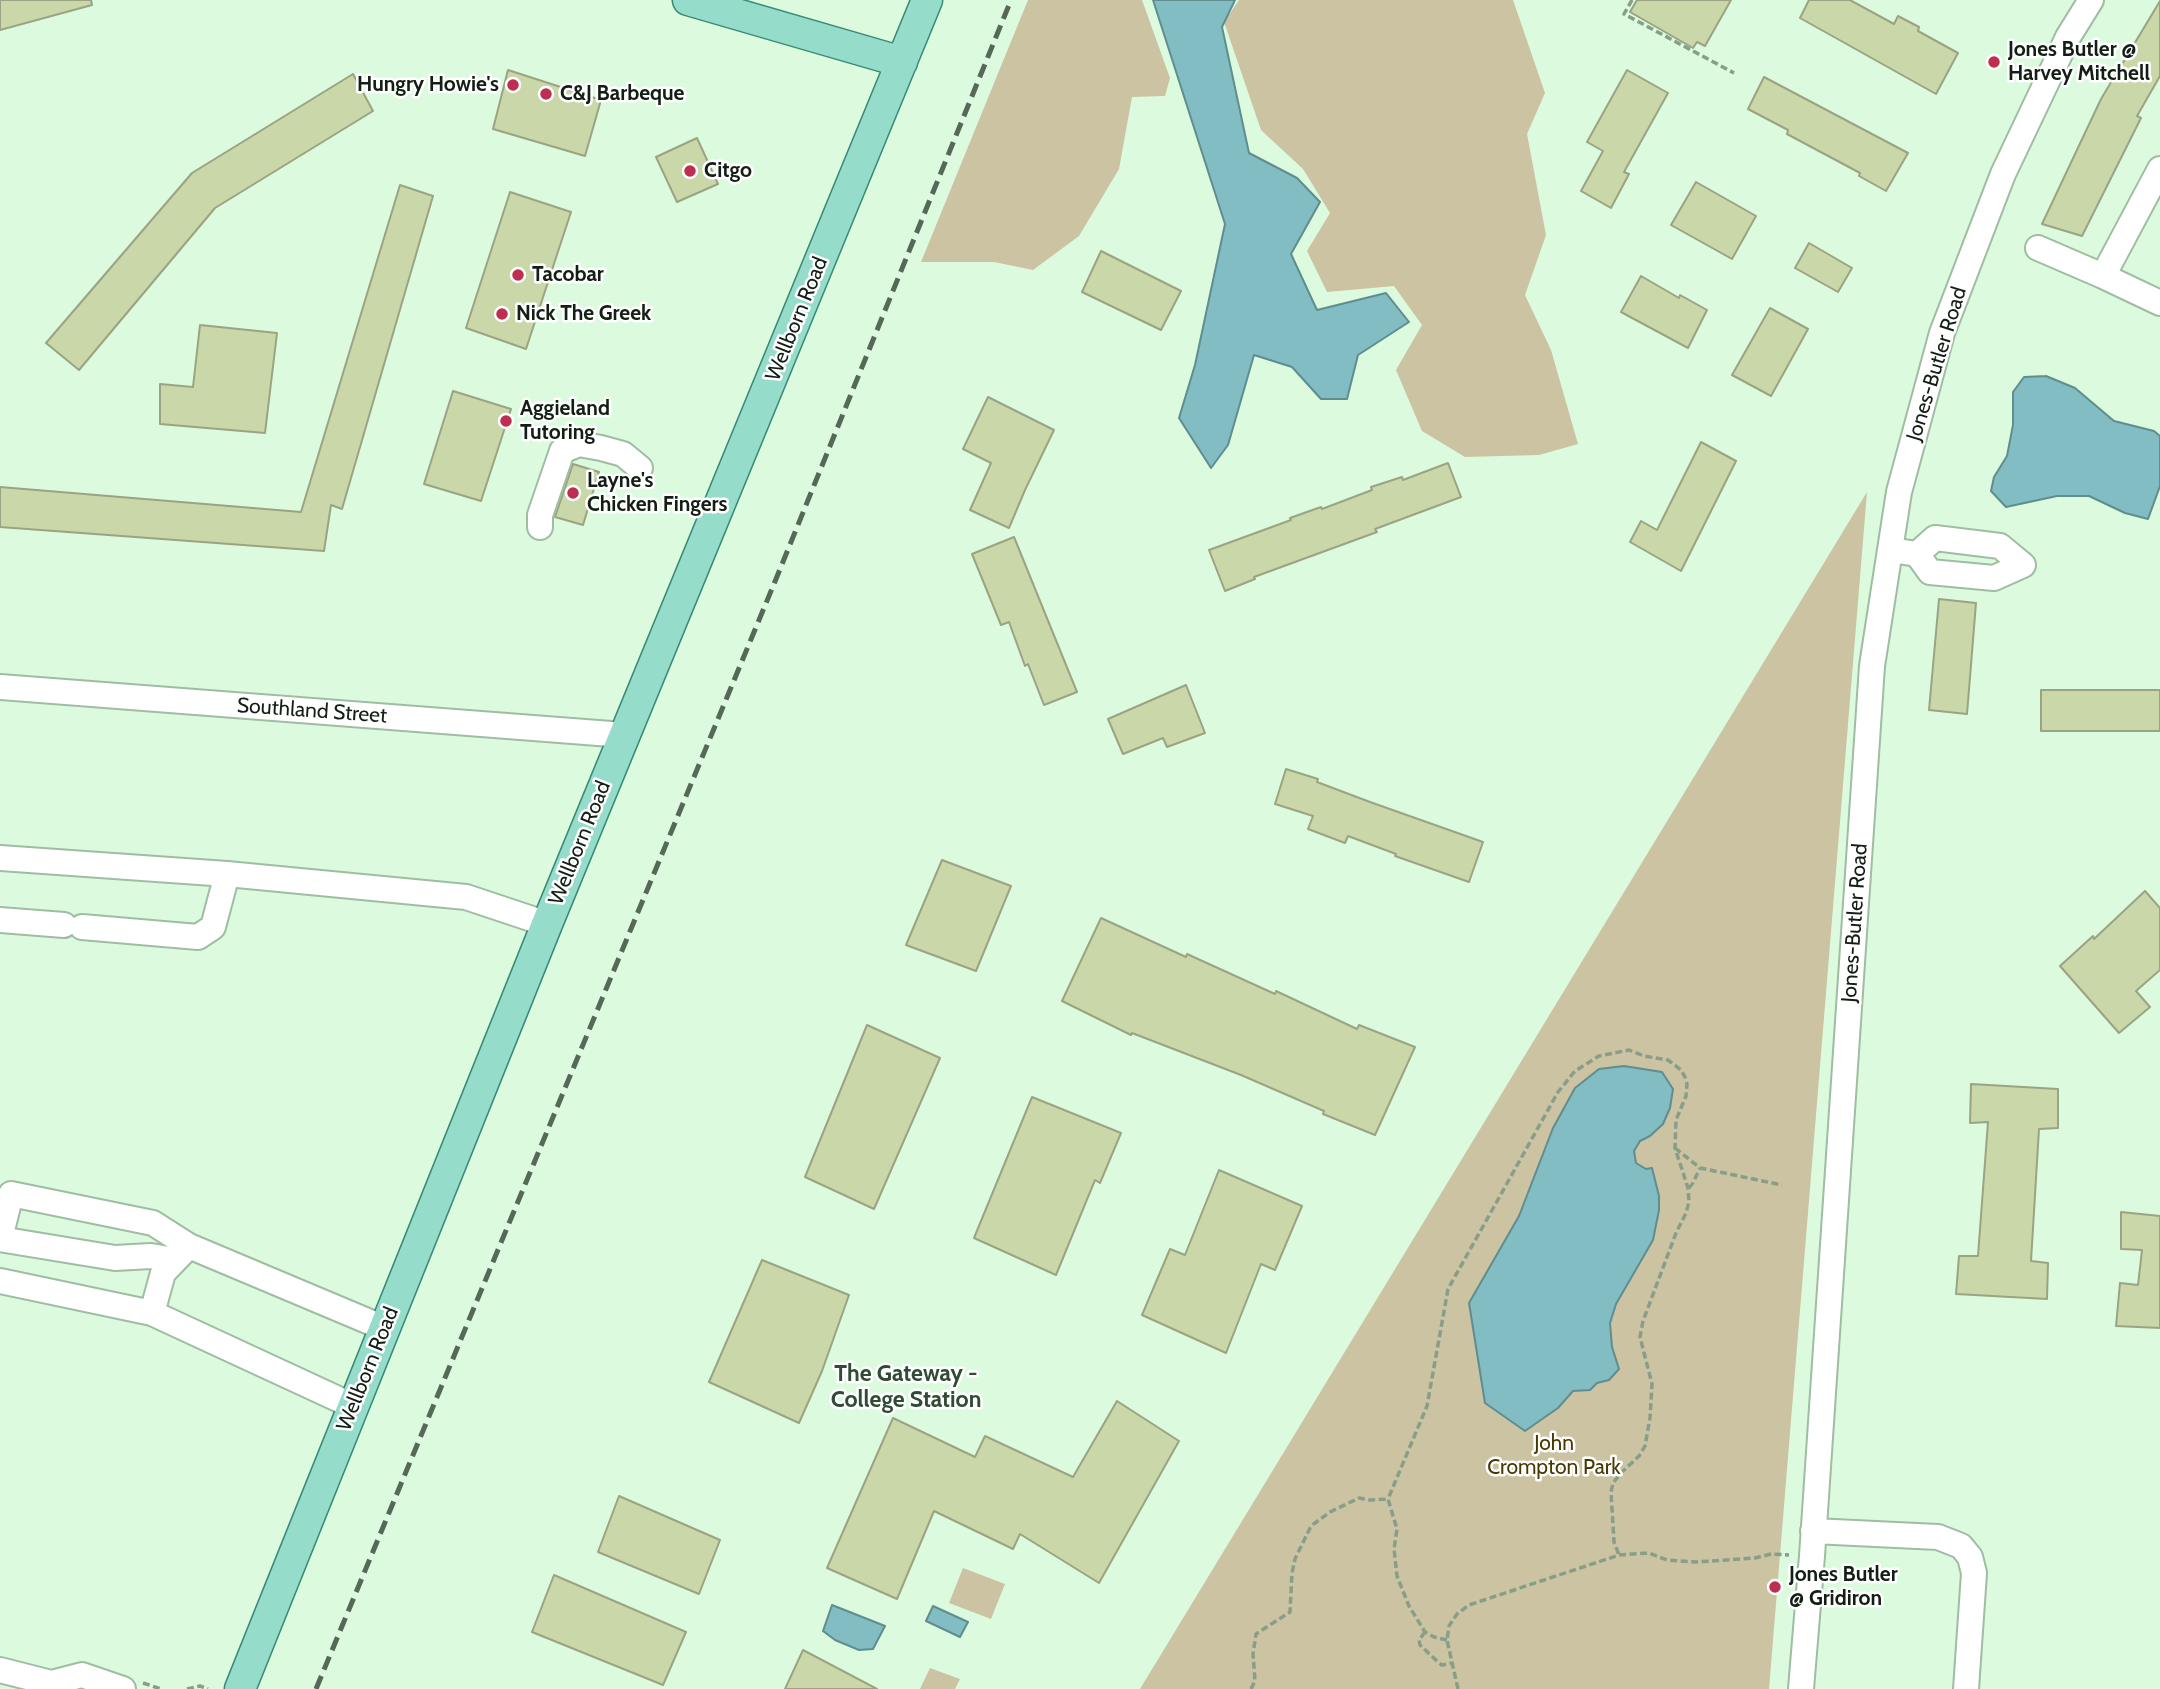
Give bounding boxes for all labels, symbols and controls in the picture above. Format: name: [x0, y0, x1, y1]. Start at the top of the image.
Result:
place label: Jones Butler @ Harvey Mitchell: [2008, 37, 2150, 87]
marker: Jones Butler @ Harvey Mitchell: [1986, 54, 2002, 70]
place label: Hungry Howie's: [357, 72, 499, 98]
marker: Hungry Howie's: [505, 77, 521, 93]
place label: C&J Barbeque: [560, 81, 684, 107]
marker: C&J Barbeque: [538, 86, 554, 102]
place label: Citgo: [704, 158, 752, 184]
marker: Citgo: [682, 163, 698, 179]
street label: Wellborn Road: [761, 253, 833, 385]
place label: Tacobar: [532, 262, 604, 288]
marker: Tacobar: [510, 267, 526, 283]
street label: Jones-Butler Road: [1902, 284, 1972, 444]
place label: Nick The Greek: [516, 301, 651, 327]
marker: Nick The Greek: [494, 306, 510, 322]
place label: Aggieland Tutoring: [520, 396, 610, 446]
marker: Aggieland Tutoring: [498, 413, 514, 429]
place label: Layne's Chicken Fingers: [587, 468, 727, 518]
marker: Layne's Chicken Fingers: [565, 485, 581, 501]
street label: Southland Street: [236, 693, 388, 729]
street label: Wellborn Road: [544, 777, 616, 909]
street label: Jones-Butler Road: [1837, 842, 1873, 1004]
street label: Wellborn Road: [332, 1303, 404, 1435]
district label: The Gateway - College Station: [831, 1360, 981, 1414]
park label: John Crompton Park: [1487, 1431, 1621, 1481]
place label: Jones Butler @ Gridiron: [1789, 1562, 1898, 1612]
marker: Jones Butler @ Gridiron: [1767, 1579, 1783, 1595]

